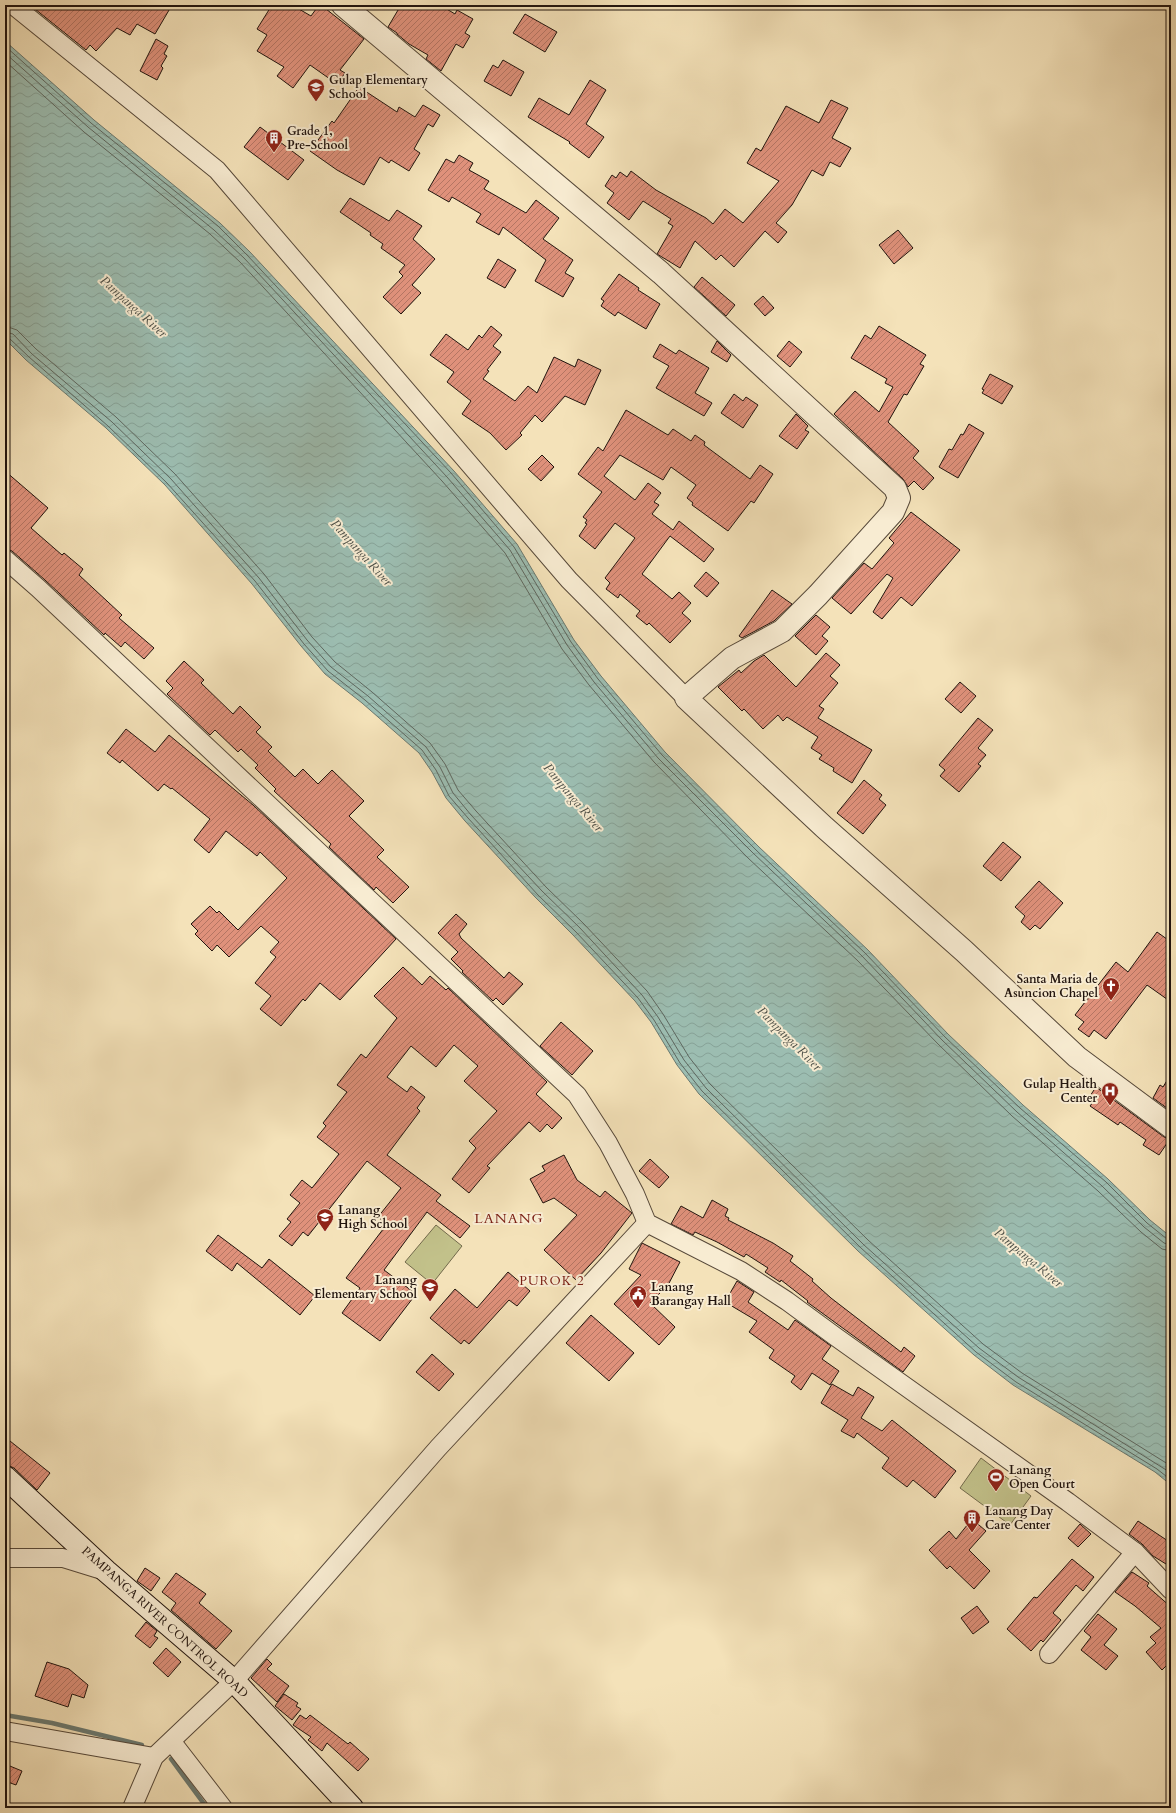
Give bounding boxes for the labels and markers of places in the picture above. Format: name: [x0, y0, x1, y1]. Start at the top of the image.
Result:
place label: Gulap Elementary School: [329, 72, 428, 102]
school or university icon: Gulap Elementary School: [306, 77, 326, 102]
place label: Grade 1, Pre-School: [287, 123, 348, 153]
building icon: Grade 1, Pre-School: [264, 128, 284, 153]
place label: Santa Maria de Asuncion Chapel: [1004, 971, 1098, 1001]
church icon: Santa Maria de Asuncion Chapel: [1101, 976, 1121, 1001]
place label: Gulap Health Center: [1023, 1076, 1098, 1106]
hospital icon: Gulap Health Center: [1100, 1081, 1120, 1106]
place label: Lanang High School: [338, 1202, 408, 1232]
school or university icon: Lanang High School: [315, 1207, 335, 1232]
place label: Lanang Elementary School: [314, 1272, 418, 1302]
school or university icon: Lanang Elementary School: [420, 1277, 440, 1302]
place label: Lanang Barangay Hall: [651, 1279, 731, 1309]
public building icon: Lanang Barangay Hall: [628, 1284, 648, 1309]
place label: Lanang Open Court: [1009, 1462, 1076, 1492]
sports icon: Lanang Open Court: [986, 1467, 1006, 1492]
place label: Lanang Day Care Center: [985, 1503, 1054, 1533]
building icon: Lanang Day Care Center: [962, 1508, 982, 1533]

